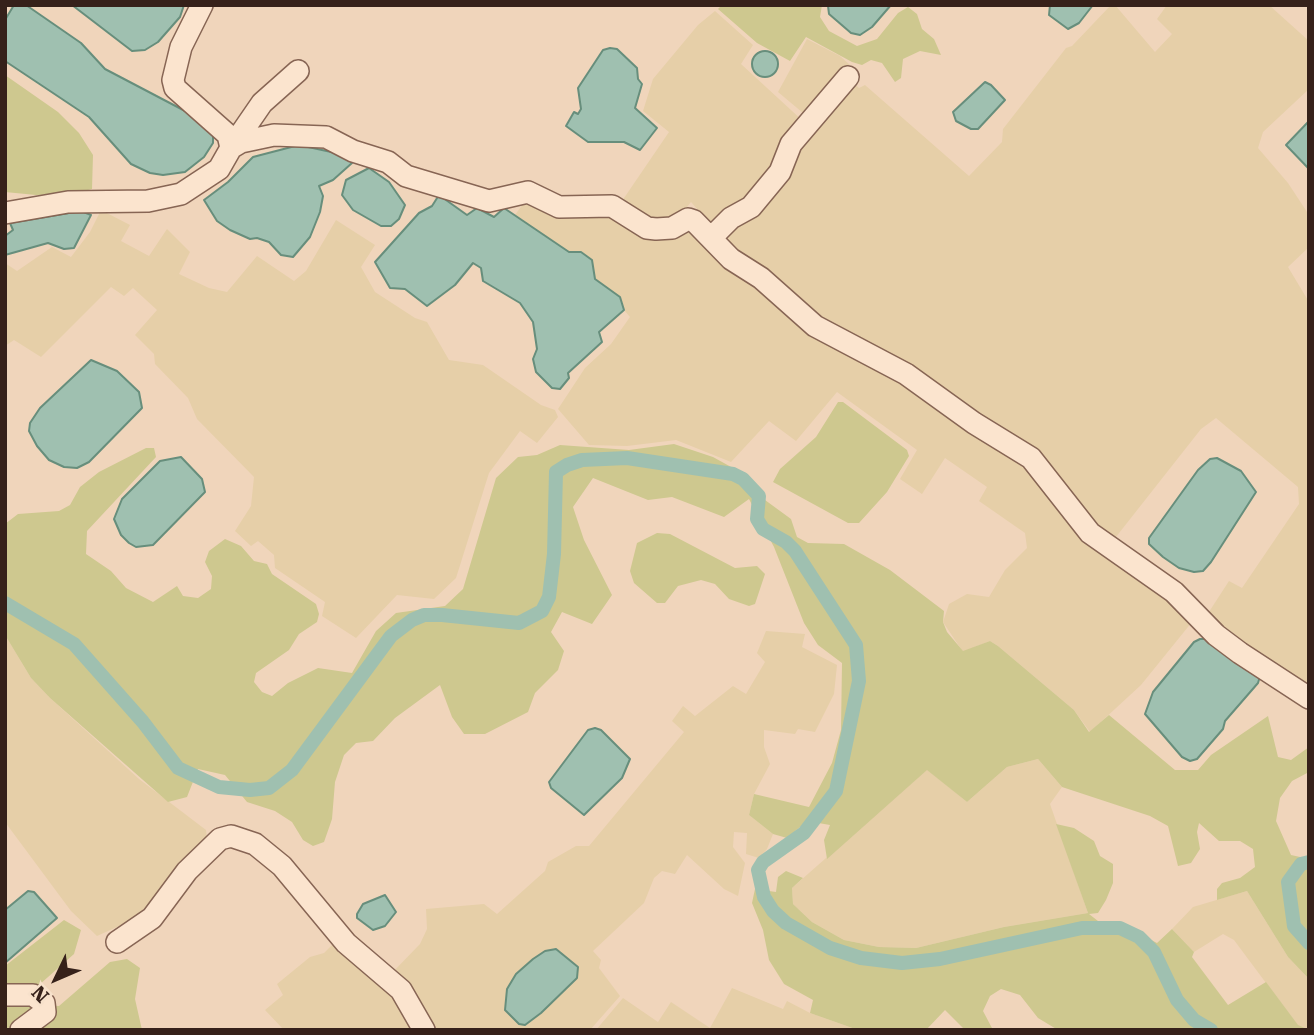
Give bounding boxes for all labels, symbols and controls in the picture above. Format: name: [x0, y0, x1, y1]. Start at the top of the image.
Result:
north arrow: [21, 944, 91, 1014]
text: N: [27, 981, 54, 1007]

